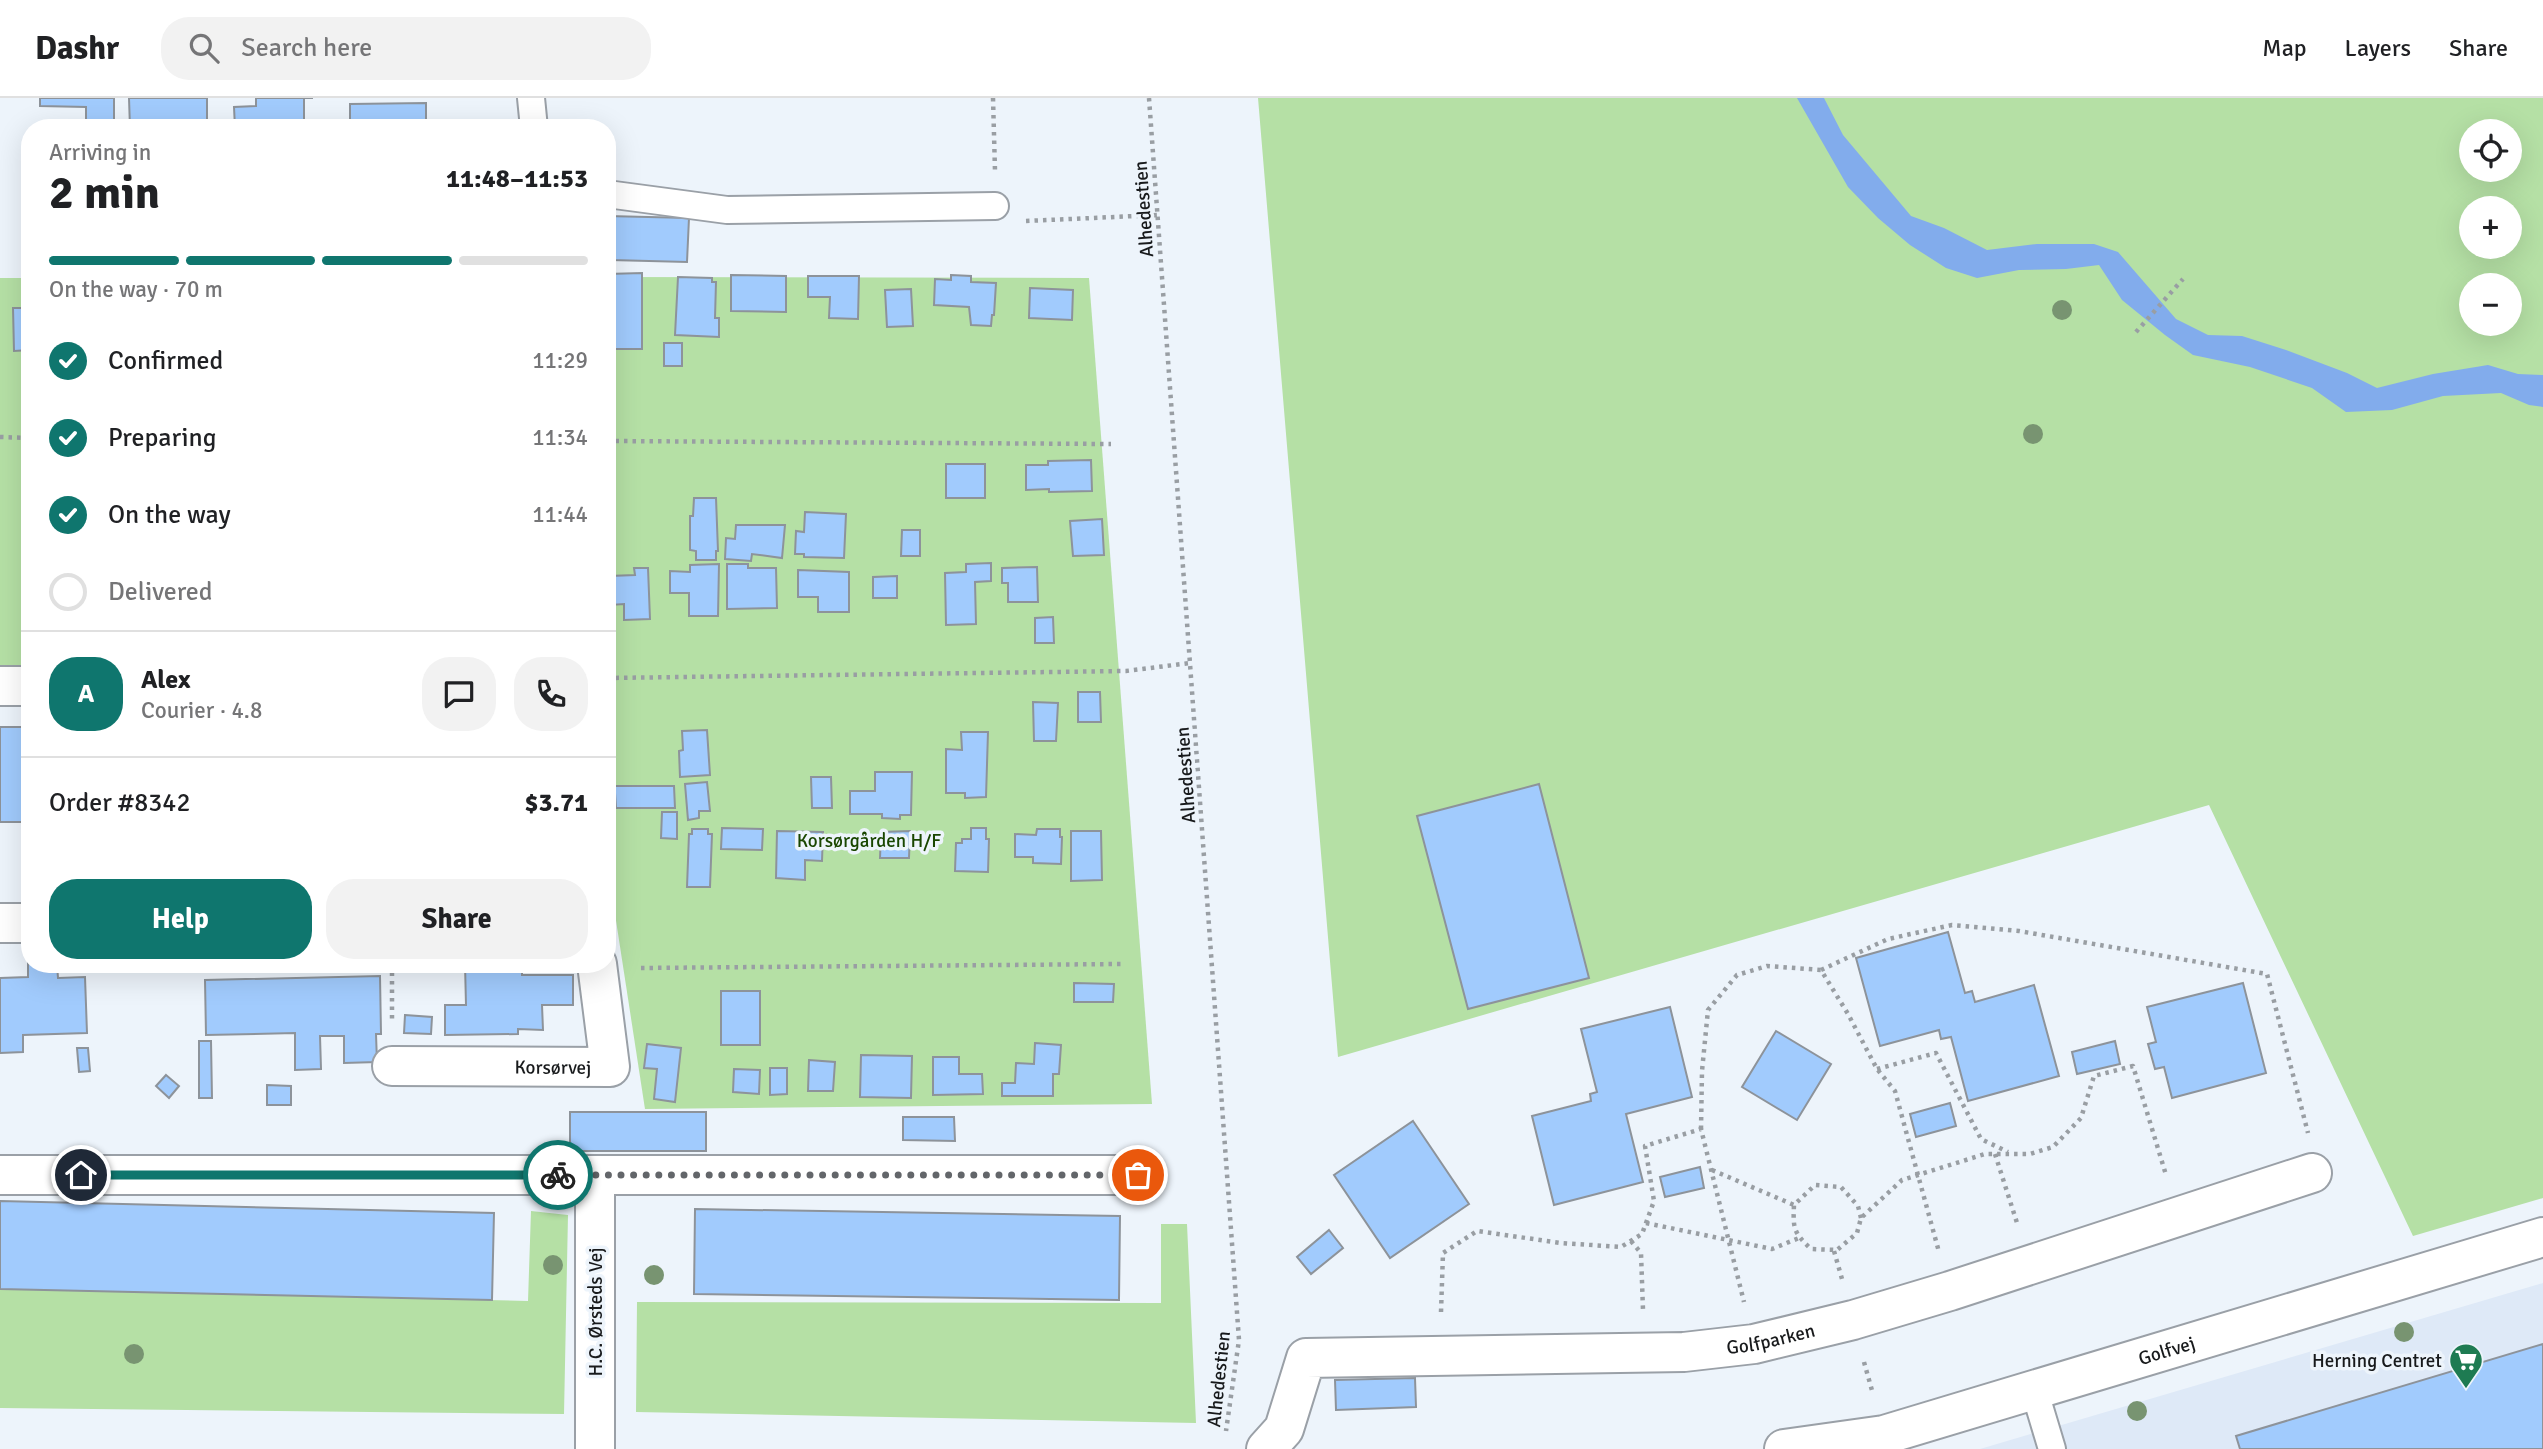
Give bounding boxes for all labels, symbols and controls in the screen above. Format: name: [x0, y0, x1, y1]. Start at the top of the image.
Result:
search box: [161, 17, 651, 80]
text: Dashr: [35, 28, 119, 69]
icon: search: [185, 29, 223, 67]
text: Search here: [241, 32, 372, 64]
text: Map: [2262, 33, 2307, 63]
text: Layers: [2345, 33, 2411, 63]
text: Share: [2449, 33, 2508, 63]
map controls: [2459, 119, 2522, 336]
button: locate: [2459, 119, 2522, 182]
text: Arriving in: [49, 138, 151, 167]
street label: Alhedestien: [1129, 160, 1159, 258]
text: 11:48–11:53: [446, 163, 588, 195]
text: 2 min: [49, 165, 160, 221]
button: +: [2459, 196, 2522, 259]
button: −: [2459, 273, 2522, 336]
text: On the way · 70 m: [49, 275, 223, 304]
icon: check: [49, 342, 87, 380]
text: Confirmed: [108, 345, 223, 377]
text: 11:29: [532, 346, 588, 375]
icon: check: [49, 419, 87, 457]
text: Preparing: [108, 422, 216, 454]
text: 11:34: [532, 423, 588, 452]
icon: check: [49, 496, 87, 534]
text: On the way: [108, 499, 231, 531]
text: 11:44: [532, 500, 588, 529]
text: Delivered: [108, 576, 213, 608]
button: chat: [422, 657, 496, 731]
button: phone: [514, 657, 588, 731]
text: Alex: [141, 664, 191, 696]
text: A: [78, 678, 94, 710]
text: Courier · 4.8: [141, 696, 262, 725]
street label: Alhedestien: [1171, 726, 1201, 824]
text: Order #8342: [49, 787, 190, 819]
text: $3.71: [524, 787, 588, 819]
park label: Korsørgården H/F: [797, 829, 941, 853]
button: Help: [49, 879, 312, 959]
button: Share: [326, 879, 588, 959]
street label: Korsørvej: [514, 1056, 592, 1080]
courier: [523, 1140, 593, 1210]
pin: [51, 1145, 111, 1205]
pin: [1108, 1145, 1168, 1205]
icon: home: [62, 1156, 100, 1194]
icon: bike: [539, 1156, 577, 1194]
icon: bag: [1119, 1156, 1157, 1194]
street label: H.C. Ørsteds Vej: [584, 1247, 608, 1377]
street label: Golfparken: [1725, 1319, 1817, 1360]
street label: Alhedestien: [1202, 1330, 1236, 1428]
street label: Golfvej: [2136, 1331, 2198, 1371]
supermarket icon: Herning Centret: [2447, 1341, 2485, 1390]
place label: Herning Centret: [2312, 1349, 2442, 1373]

